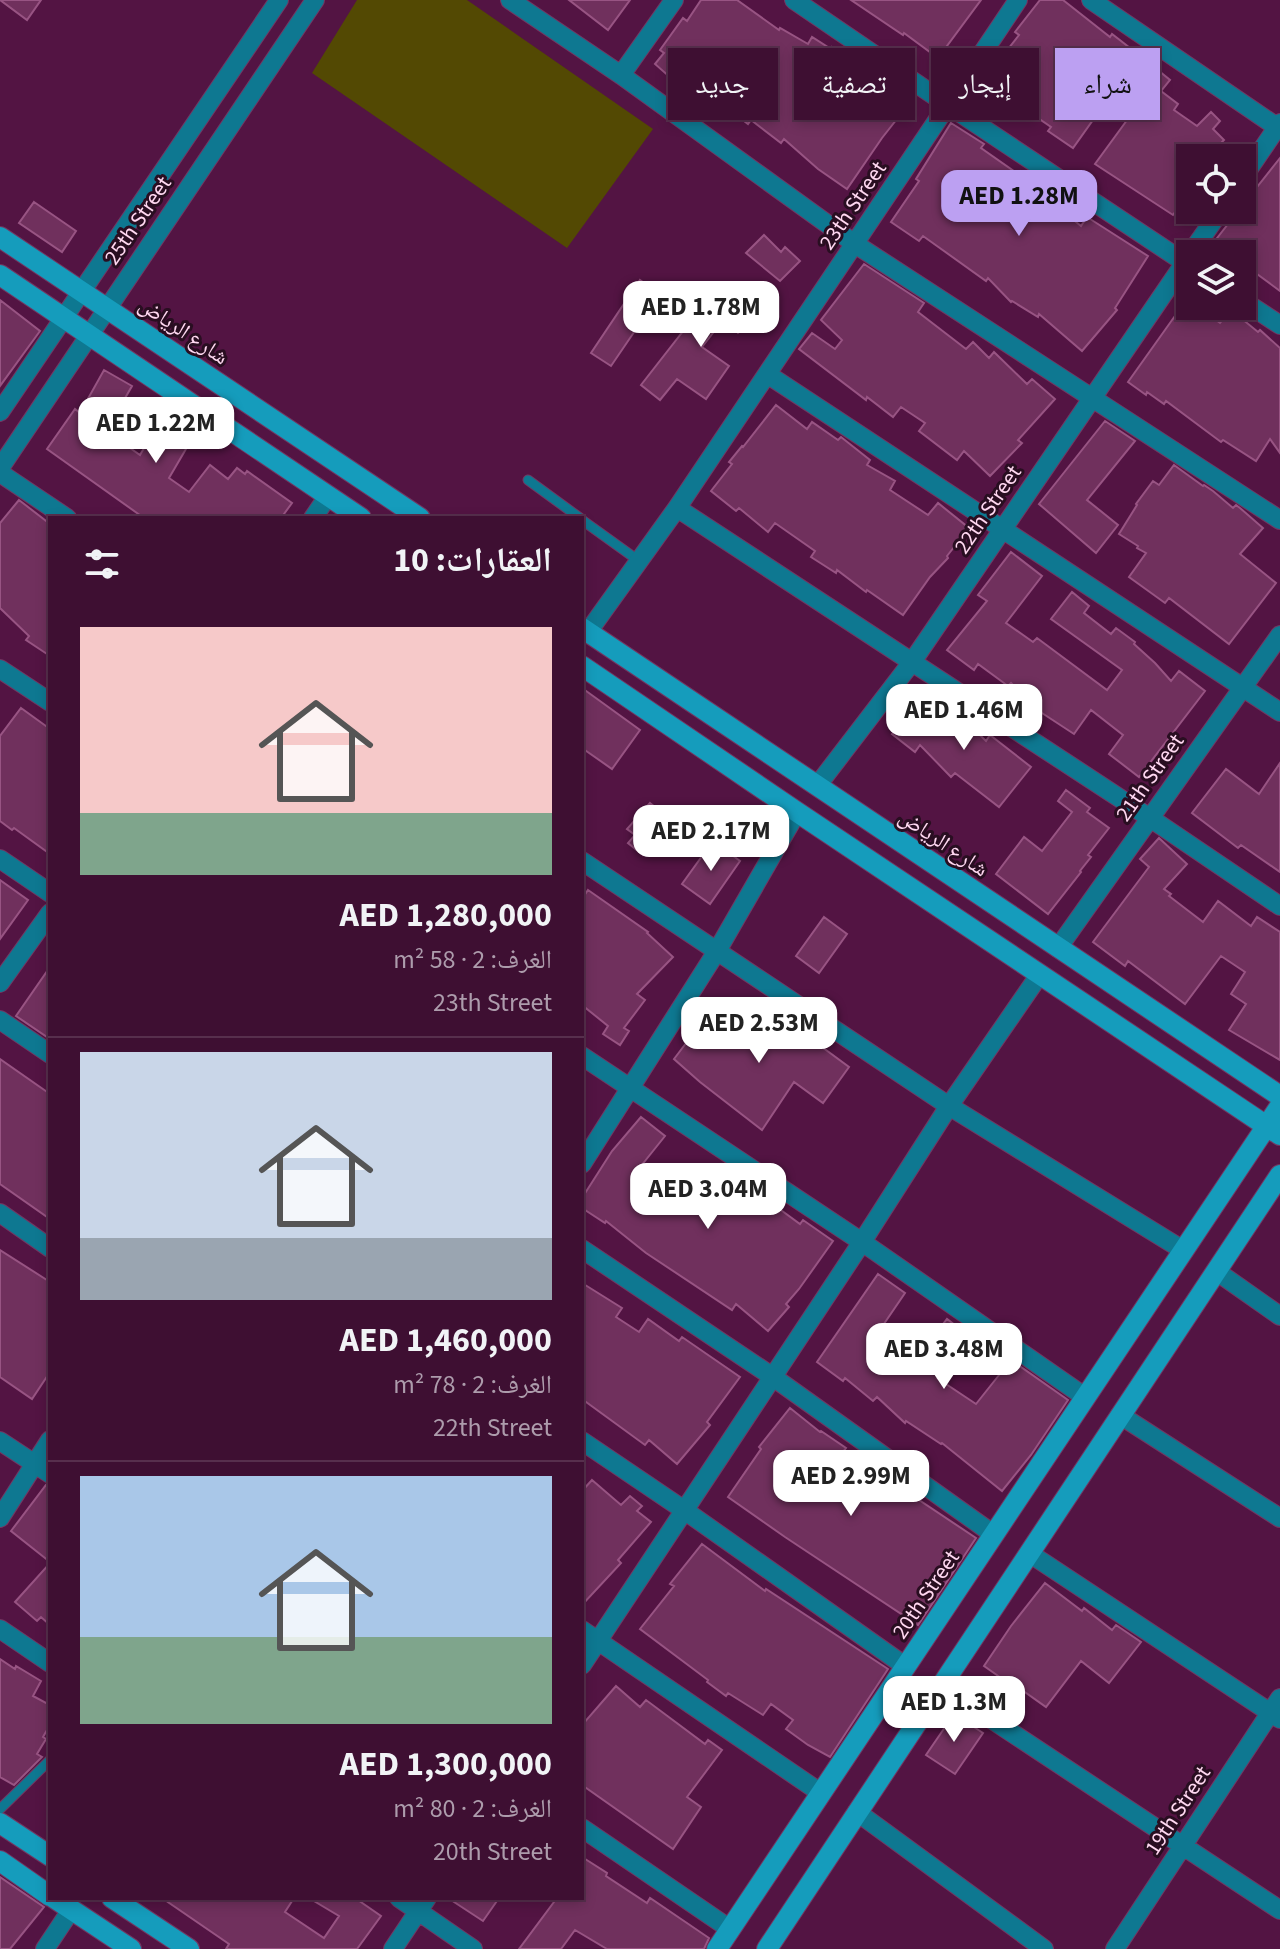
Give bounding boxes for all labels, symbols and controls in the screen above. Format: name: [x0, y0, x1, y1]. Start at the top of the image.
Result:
chip: جديد: [668, 48, 778, 120]
chip: تصفية: [794, 48, 915, 120]
chip: إيجار: [931, 48, 1039, 120]
chip: شراء: [1055, 48, 1160, 120]
map controls: [1176, 144, 1256, 320]
button: locate: [1176, 144, 1256, 224]
street label: 23th Street: [811, 154, 895, 256]
street label: 25th Street: [96, 169, 180, 271]
pin: AED 1.28M: [927, 170, 1111, 238]
text: AED 1.28M: [959, 177, 1079, 214]
button: layers: [1176, 240, 1256, 320]
pin: AED 1.78M: [609, 281, 793, 349]
text: AED 1.78M: [641, 288, 761, 325]
street label: شارع الرياض: [132, 289, 235, 373]
pin: AED 1.22M: [64, 397, 248, 465]
text: AED 1.22M: [96, 404, 216, 441]
street label: 22th Street: [946, 458, 1030, 560]
text: العقارات: 10: [393, 536, 552, 585]
icon: filters: [80, 542, 124, 586]
icon: home: [244, 679, 388, 823]
pin: AED 1.46M: [872, 684, 1056, 752]
text: AED 1.46M: [904, 691, 1024, 728]
street label: 21th Street: [1108, 727, 1192, 828]
street label: شارع الرياض: [892, 801, 995, 885]
pin: AED 2.17M: [619, 805, 803, 873]
text: AED 2.17M: [651, 812, 771, 849]
text: AED 1,280,000: [339, 891, 552, 940]
text: الغرف: 2 · 58 m²: [393, 941, 552, 978]
text: 23th Street: [433, 984, 552, 1021]
pin: AED 2.53M: [667, 997, 851, 1065]
text: AED 2.53M: [699, 1004, 819, 1041]
icon: home: [244, 1104, 388, 1248]
pin: AED 3.04M: [616, 1163, 800, 1231]
text: AED 3.04M: [648, 1170, 768, 1207]
text: AED 1,460,000: [339, 1316, 552, 1365]
pin: AED 3.48M: [852, 1323, 1036, 1391]
text: AED 3.48M: [884, 1330, 1004, 1367]
text: الغرف: 2 · 78 m²: [393, 1366, 552, 1403]
text: 22th Street: [433, 1409, 552, 1446]
pin: AED 2.99M: [759, 1450, 943, 1518]
text: AED 2.99M: [791, 1457, 911, 1494]
icon: home: [244, 1528, 388, 1672]
street label: 20th Street: [884, 1543, 968, 1645]
pin: AED 1.3M: [871, 1676, 1037, 1744]
text: AED 1.3M: [901, 1683, 1007, 1720]
text: AED 1,300,000: [339, 1740, 552, 1789]
street label: 19th Street: [1137, 1759, 1219, 1862]
text: الغرف: 2 · 80 m²: [393, 1790, 552, 1827]
text: 20th Street: [433, 1833, 552, 1870]

